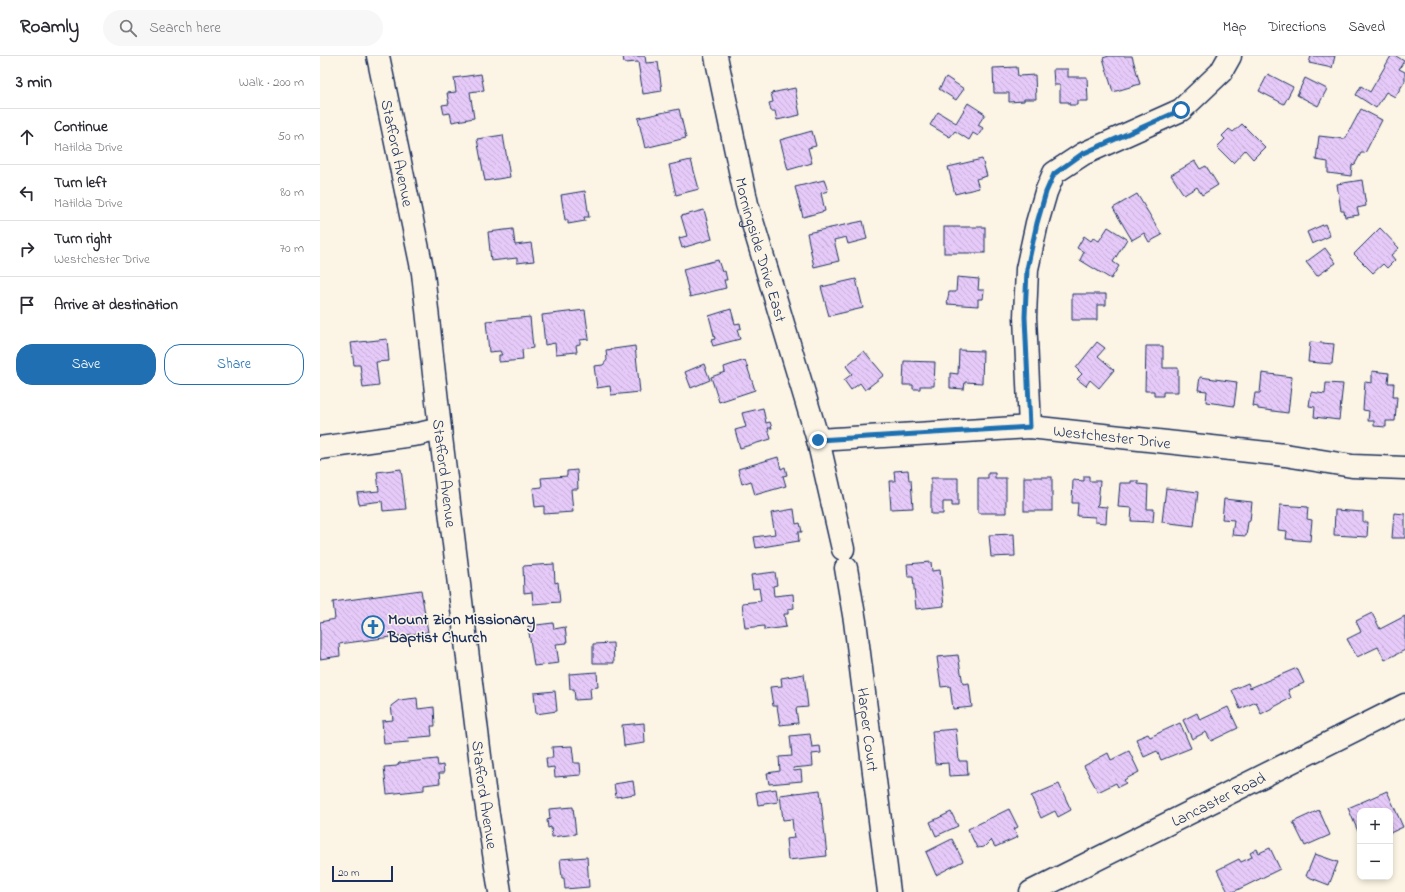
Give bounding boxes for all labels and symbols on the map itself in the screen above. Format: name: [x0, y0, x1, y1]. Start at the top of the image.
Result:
street label: Stafford Avenue: [373, 98, 419, 210]
route start: [1172, 101, 1190, 119]
street label: Morningside Drive East: [728, 176, 792, 326]
street label: Stafford Avenue: [425, 418, 462, 530]
street label: Westchester Drive: [1052, 420, 1173, 456]
route end: [809, 431, 827, 449]
place label: Mount Zion Missionary Baptist Church: [387, 608, 535, 650]
church icon: Mount Zion Missionary Baptist Church: [360, 614, 386, 640]
street label: Harper Court: [849, 686, 884, 774]
street label: Stafford Avenue: [464, 739, 503, 852]
street label: Lancaster Road: [1168, 767, 1270, 834]
scale bar: [332, 864, 393, 883]

